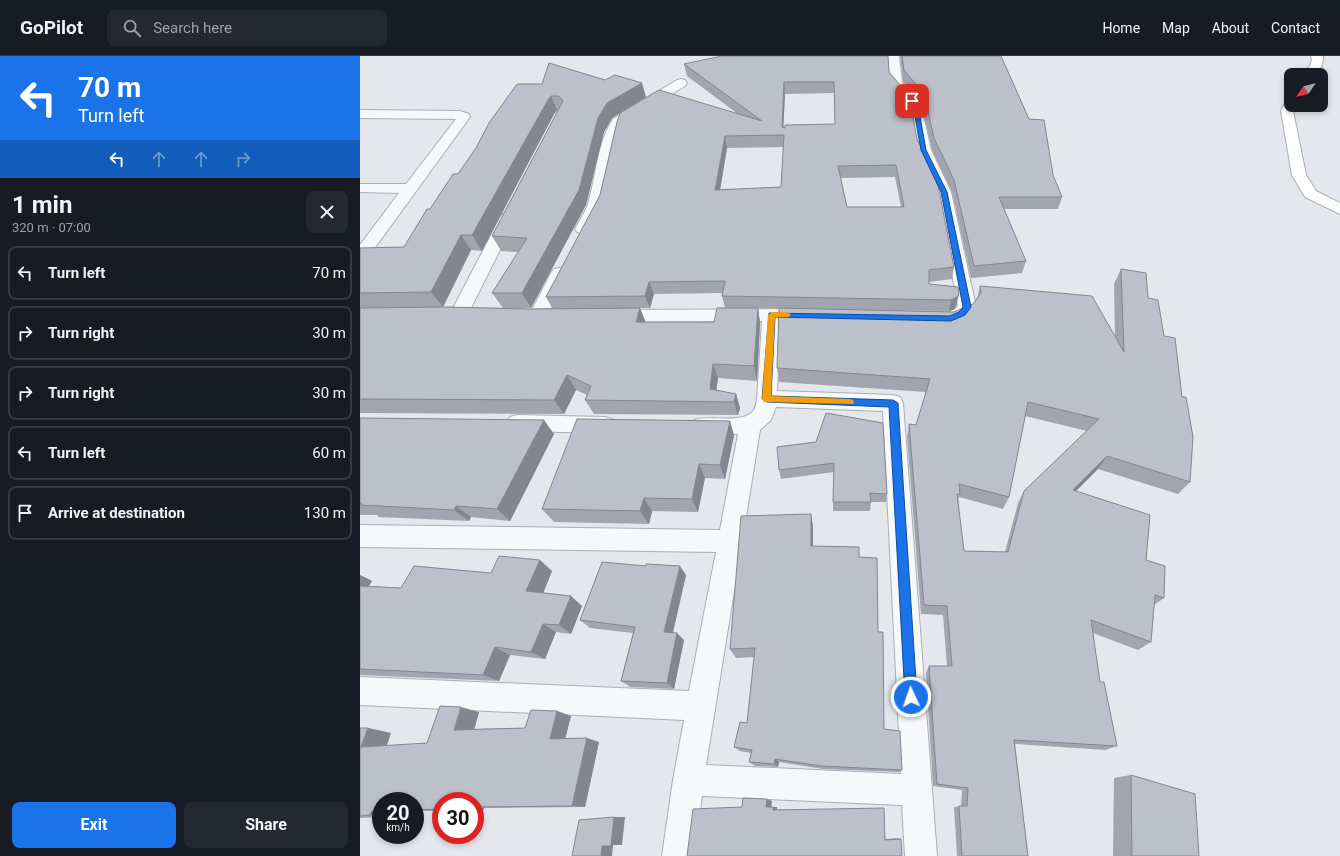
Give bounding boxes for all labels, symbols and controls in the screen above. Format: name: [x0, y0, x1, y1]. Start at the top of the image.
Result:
search box: [107, 10, 387, 46]
text: GoPilot: [20, 16, 83, 39]
icon: search: [121, 17, 143, 39]
text: Search here: [153, 19, 232, 37]
text: Home: [1102, 20, 1140, 36]
text: Map: [1162, 20, 1190, 36]
text: About: [1212, 20, 1249, 36]
text: Contact: [1271, 20, 1320, 36]
north arrow: [1284, 68, 1328, 112]
map controls: [1284, 68, 1328, 112]
text: 70 m: [78, 71, 141, 104]
icon: left: [12, 72, 64, 124]
pin: [895, 84, 929, 118]
icon: arrive: [901, 90, 923, 112]
text: Turn left: [78, 105, 144, 126]
icon: left: [106, 148, 128, 170]
icon: ahead: [148, 148, 170, 170]
icon: ahead: [190, 148, 212, 170]
icon: right: [232, 148, 254, 170]
text: 1 min: [12, 191, 72, 219]
button: close: [306, 191, 348, 233]
text: 320 m · 07:00: [12, 220, 91, 235]
icon: left: [14, 262, 36, 284]
text: Turn left: [48, 264, 105, 282]
text: 70 m: [312, 264, 346, 282]
icon: right: [14, 322, 36, 344]
text: Turn right: [48, 324, 114, 342]
text: 30 m: [312, 324, 346, 342]
icon: right: [14, 382, 36, 404]
text: Turn right: [48, 384, 114, 402]
text: 30 m: [312, 384, 346, 402]
icon: left: [14, 442, 36, 464]
text: Turn left: [48, 444, 105, 462]
text: 60 m: [312, 444, 346, 462]
icon: arrive: [14, 502, 36, 524]
text: Arrive at destination: [48, 504, 185, 522]
text: 130 m: [304, 504, 346, 522]
position arrow: [890, 676, 932, 718]
speed limit sign: 30: [432, 792, 484, 844]
text: 20: [387, 801, 409, 825]
button: Exit: [12, 802, 176, 848]
button: Share: [184, 802, 348, 848]
text: km/h: [386, 822, 410, 833]

